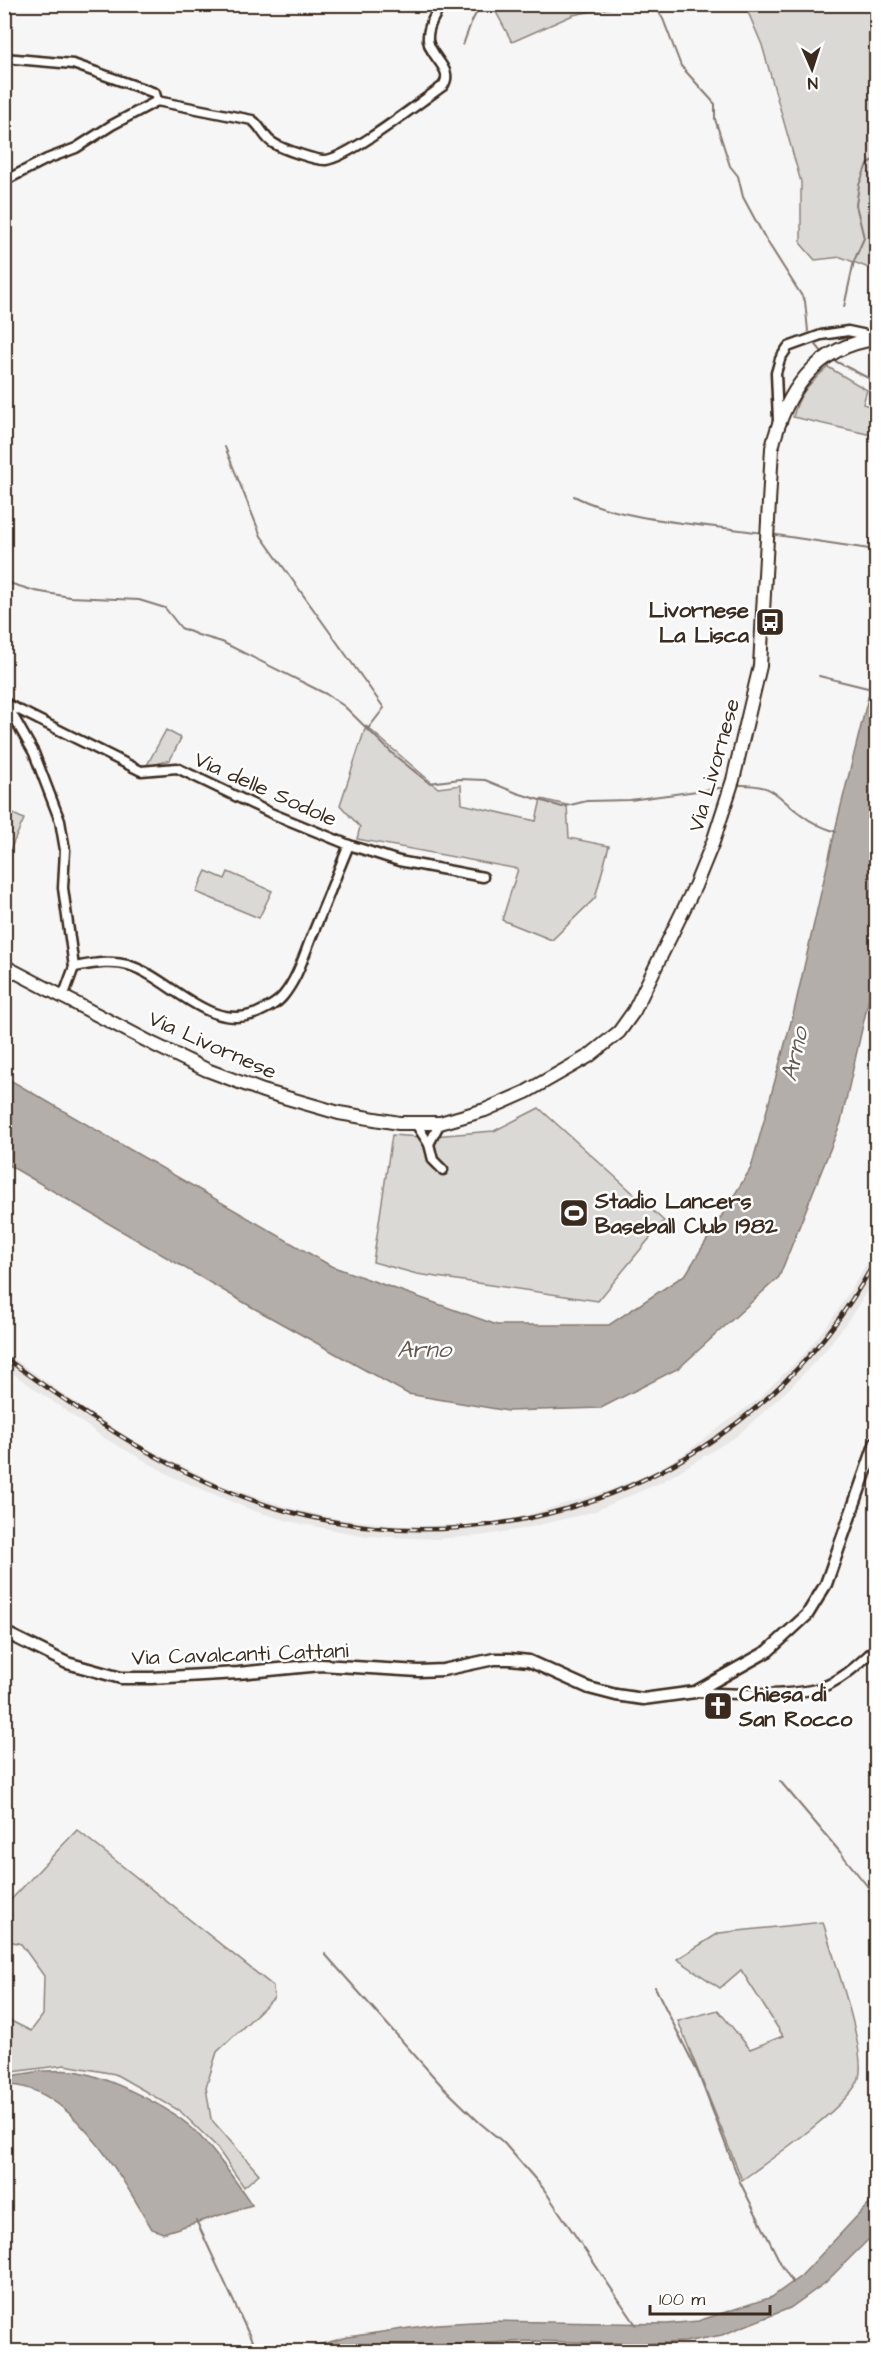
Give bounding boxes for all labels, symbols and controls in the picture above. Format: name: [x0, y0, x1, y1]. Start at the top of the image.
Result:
north arrow: [782, 39, 842, 99]
text: N: [807, 72, 818, 94]
place label: Livornese La Lisca: [649, 595, 750, 651]
bus stop icon: Livornese La Lisca: [754, 606, 786, 638]
street label: Via Livornese: [681, 695, 748, 836]
street label: Via delle Sodole: [189, 744, 342, 835]
street label: Via Livornese: [143, 1003, 282, 1088]
water label: Arno: [772, 1023, 818, 1084]
place label: Stadio Lancers Baseball Club 1982: [594, 1186, 778, 1242]
sports icon: Stadio Lancers Baseball Club 1982: [558, 1197, 590, 1229]
water label: Arno: [397, 1333, 453, 1367]
street label: Via Cavalcanti Cattani: [131, 1635, 349, 1674]
place label: Chiesa di San Rocco: [738, 1679, 853, 1735]
church icon: Chiesa di San Rocco: [702, 1690, 734, 1722]
scale bar: [650, 2278, 770, 2316]
text: 100 m: [659, 2287, 705, 2312]

